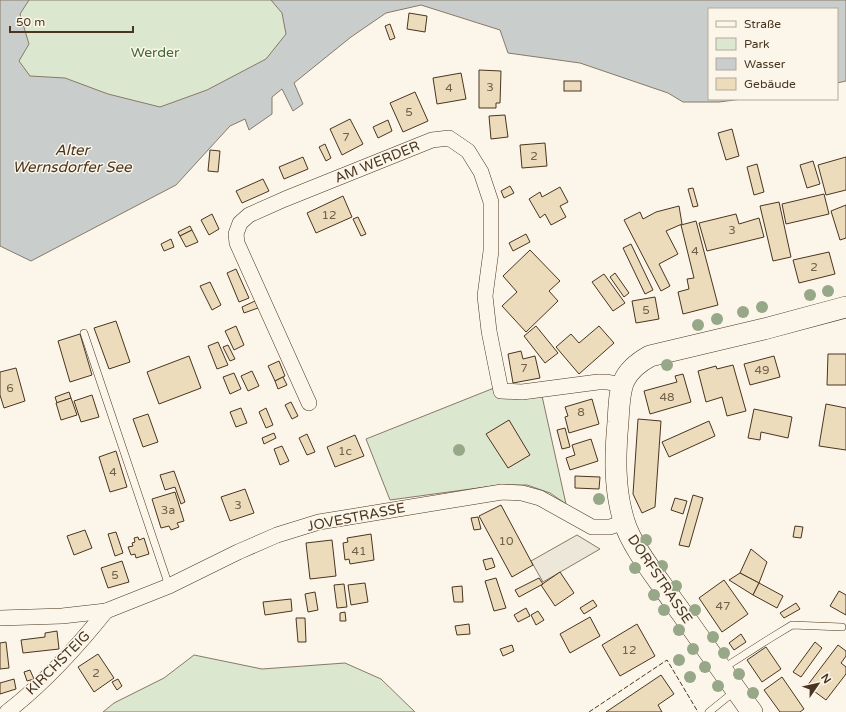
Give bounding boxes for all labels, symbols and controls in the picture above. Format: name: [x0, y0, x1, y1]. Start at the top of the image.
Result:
scale bar: [10, 8, 133, 34]
legend: [708, 8, 838, 100]
text: 50 m: [16, 15, 45, 29]
text: Straße: [744, 17, 781, 31]
text: Park: [744, 37, 770, 51]
park label: Werder: [131, 44, 180, 61]
text: Wasser: [744, 57, 786, 71]
text: Gebäude: [744, 77, 796, 91]
house number: 3: [486, 80, 494, 94]
house number: 4: [445, 81, 453, 95]
house number: 5: [405, 105, 413, 119]
house number: 7: [342, 130, 350, 144]
street label: AM WERDER: [332, 137, 422, 187]
water label: Alter Wernsdorfer See: [12, 141, 133, 176]
house number: 2: [530, 149, 538, 163]
house number: 12: [321, 208, 337, 222]
house number: 3: [728, 223, 736, 237]
house number: 4: [691, 244, 699, 258]
house number: 2: [810, 260, 818, 274]
house number: 5: [642, 303, 650, 317]
house number: 7: [520, 361, 528, 375]
house number: 49: [754, 363, 770, 377]
house number: 6: [6, 381, 14, 395]
house number: 48: [659, 390, 675, 404]
house number: 8: [577, 405, 585, 419]
house number: 1c: [338, 444, 352, 458]
house number: 4: [109, 465, 117, 479]
house number: 3: [234, 498, 242, 512]
street label: JOVESTRASSE: [306, 499, 407, 535]
house number: 3a: [161, 503, 175, 517]
street label: DORFSTRASSE: [624, 531, 696, 627]
house number: 10: [498, 534, 514, 548]
house number: 41: [351, 544, 367, 558]
house number: 5: [111, 568, 119, 582]
house number: 47: [715, 599, 731, 613]
street label: KIRCHSTEIG: [22, 627, 94, 699]
house number: 12: [621, 643, 637, 657]
north arrow: [798, 664, 838, 704]
house number: 2: [92, 666, 100, 680]
text: N: [818, 671, 834, 686]

